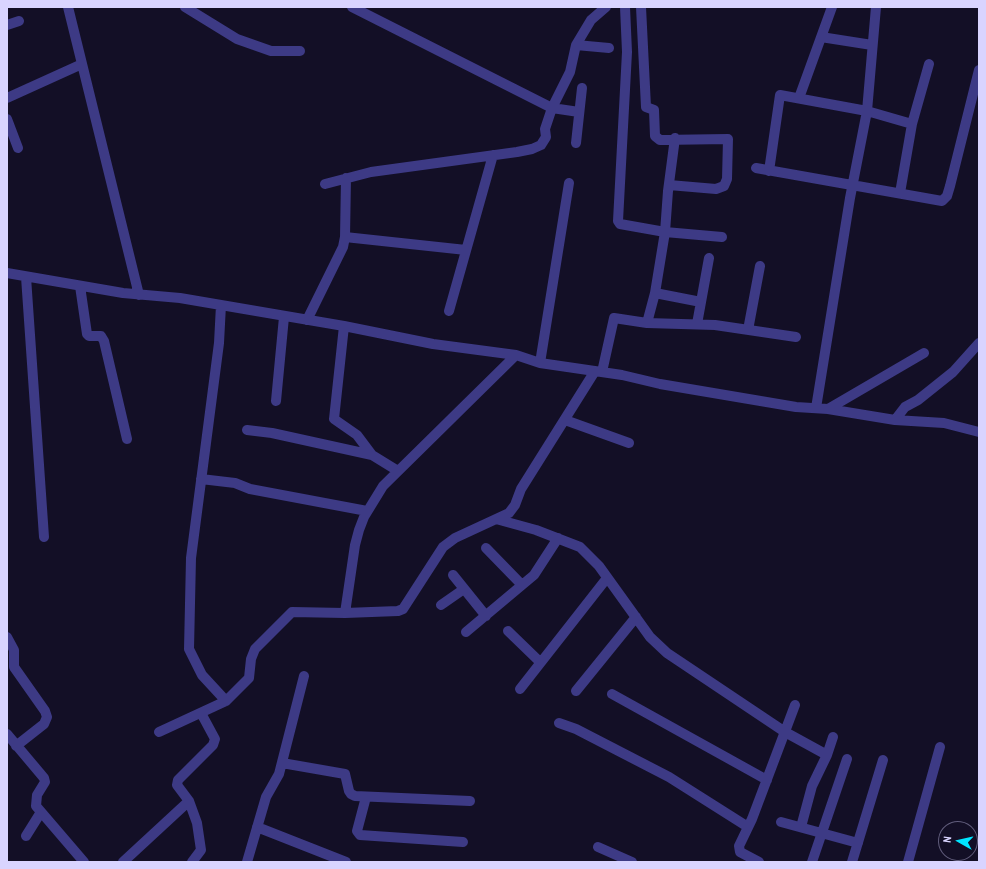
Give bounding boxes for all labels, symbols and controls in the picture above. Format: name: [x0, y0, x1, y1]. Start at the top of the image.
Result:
north arrow: [938, 821, 978, 861]
text: N: [940, 835, 954, 844]

